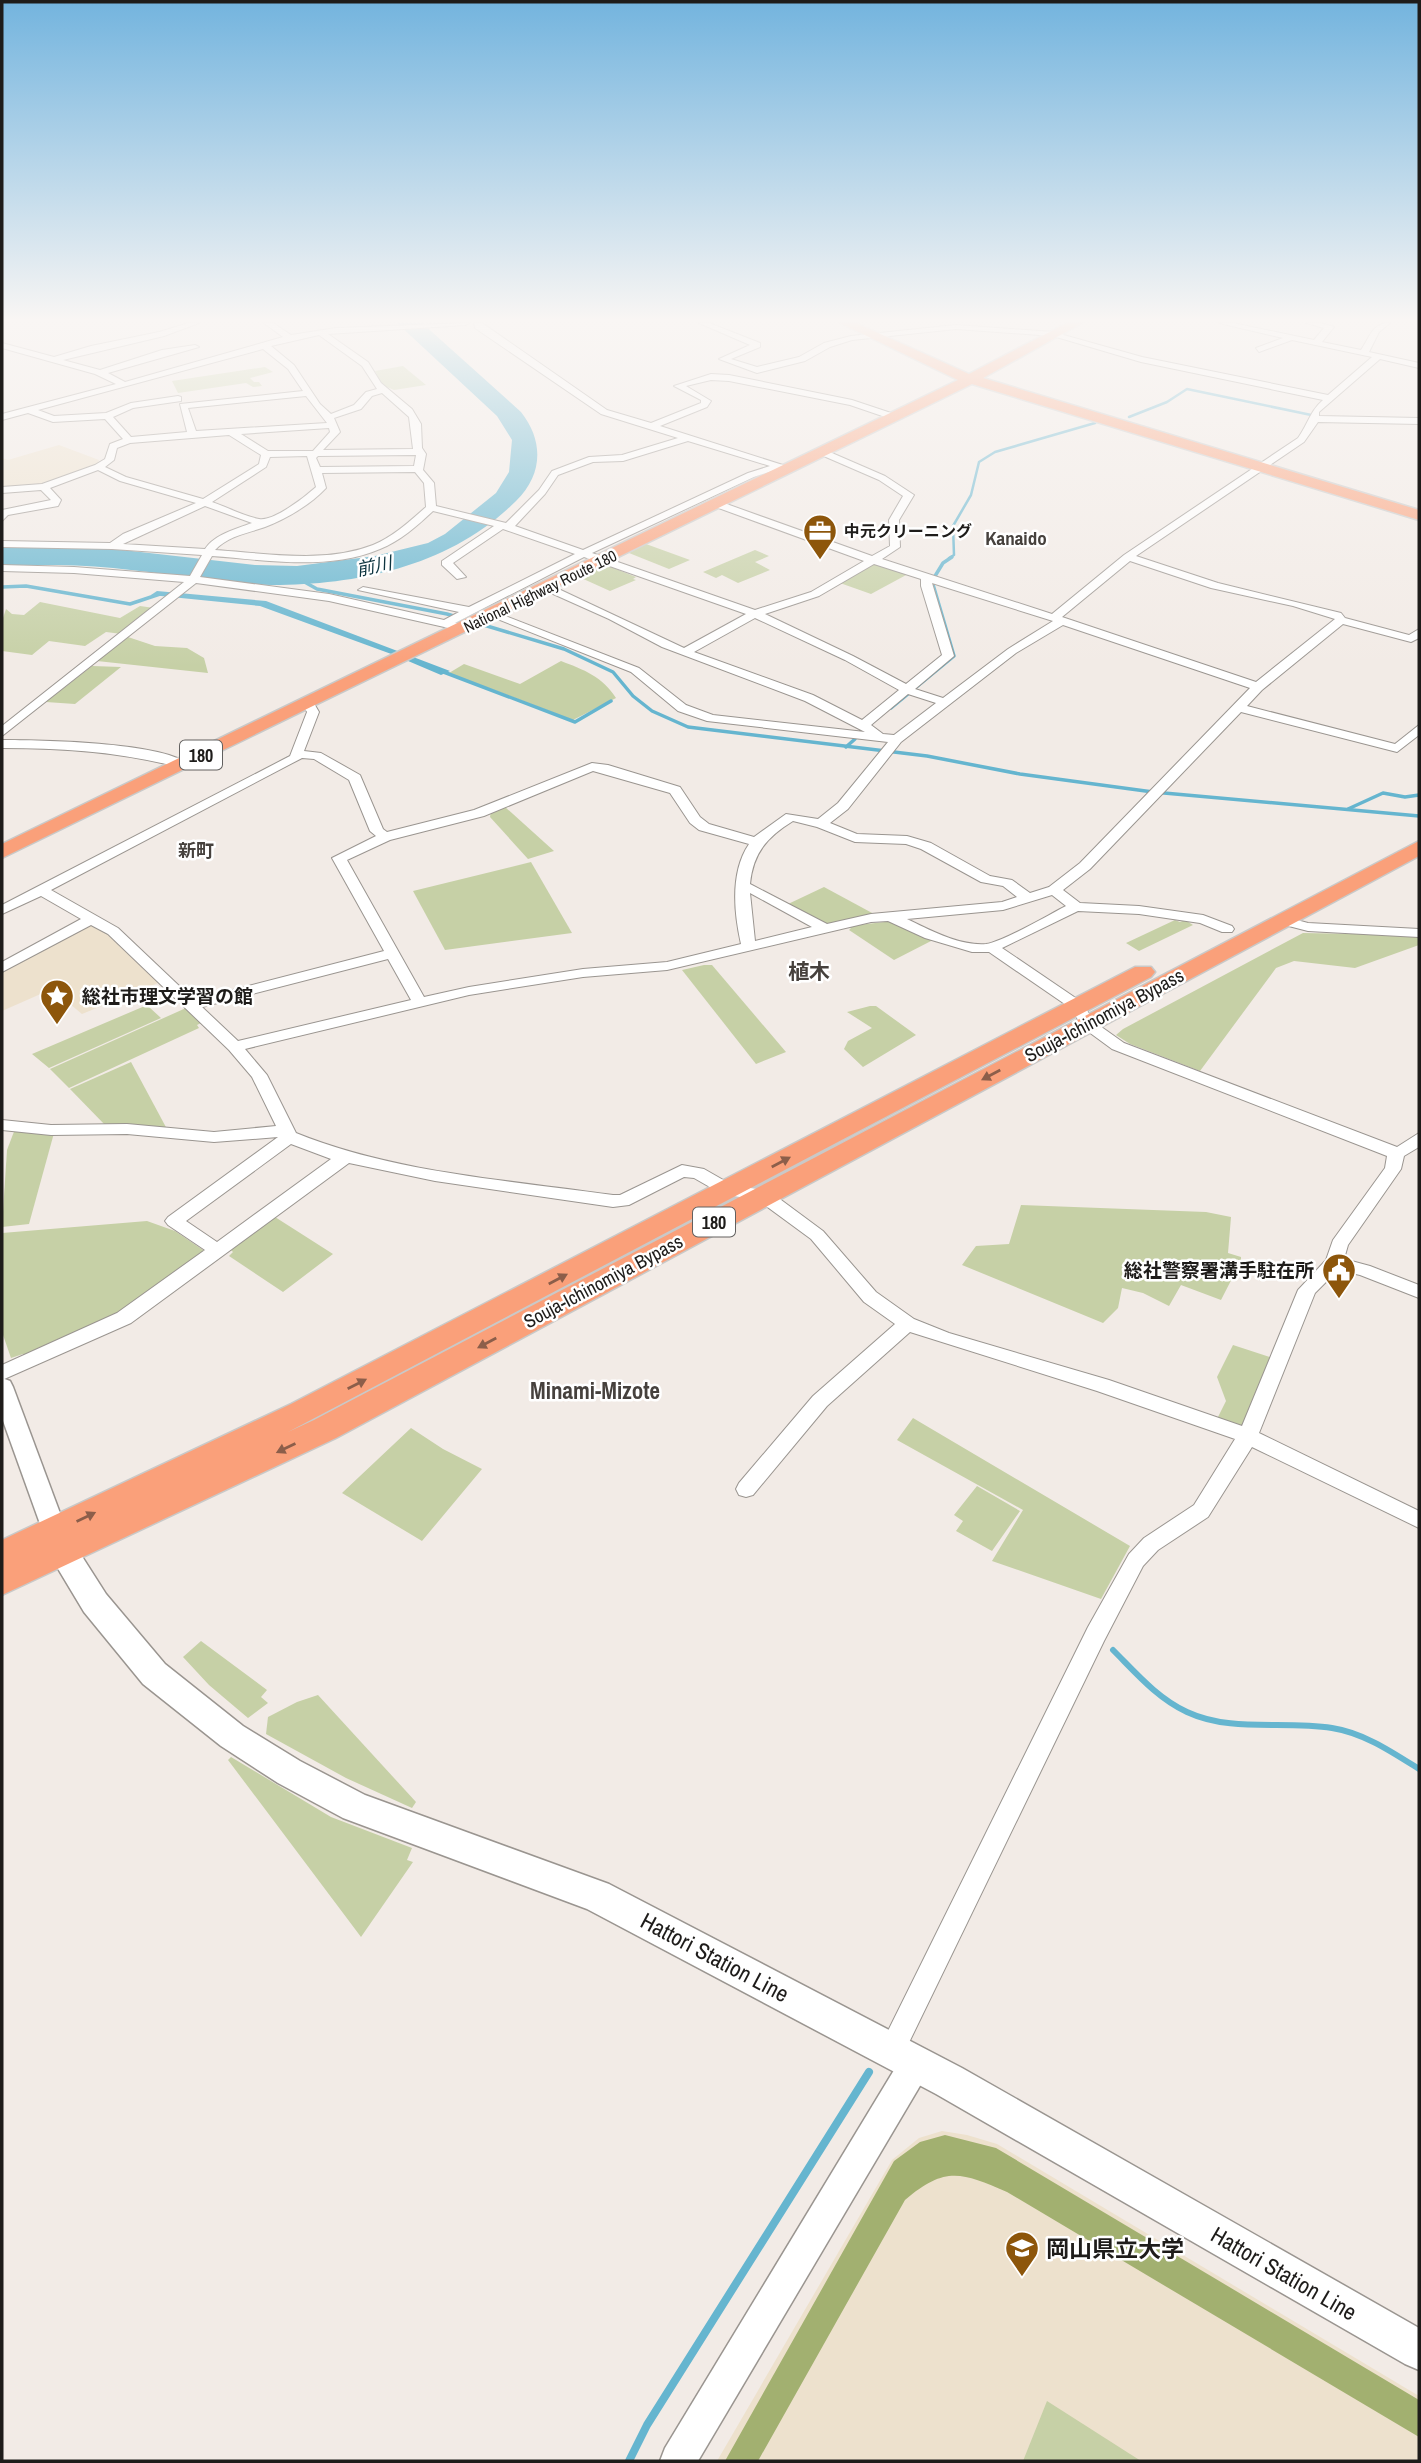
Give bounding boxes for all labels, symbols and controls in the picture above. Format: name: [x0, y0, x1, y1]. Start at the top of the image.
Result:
office icon: 中元クリーニング: [801, 512, 839, 561]
place label: 中元クリーニング: [844, 520, 972, 542]
district label: Kanaido: [985, 525, 1047, 551]
street label: National Highway Route 180: [460, 544, 620, 638]
water label: 前川: [354, 550, 396, 582]
road number: 180: [180, 740, 222, 770]
district label: 新町: [178, 838, 214, 863]
district label: 植木: [788, 957, 830, 986]
street label: Souja-Ichinomiya Bypass: [1020, 962, 1188, 1068]
place icon: 総社市理文学習の館: [38, 977, 76, 1026]
place label: 総社市理文学習の館: [82, 983, 253, 1009]
one-way arrow: [981, 1069, 1001, 1081]
one-way arrow: [772, 1156, 791, 1168]
road number: 180: [693, 1208, 735, 1237]
street label: Souja-Ichinomiya Bypass: [519, 1228, 687, 1334]
public building icon: 総社警察署溝手駐在所: [1320, 1251, 1358, 1300]
place label: 総社警察署溝手駐在所: [1124, 1257, 1314, 1283]
one-way arrow: [548, 1273, 568, 1285]
one-way arrow: [477, 1336, 497, 1348]
district label: Minami-Mizote: [530, 1375, 660, 1406]
one-way arrow: [347, 1379, 367, 1391]
one-way arrow: [276, 1442, 296, 1454]
one-way arrow: [76, 1511, 96, 1522]
street label: Hattori Station Line: [636, 1905, 794, 2009]
street label: Hattori Station Line: [1205, 2219, 1363, 2327]
school or university icon: 岡山県立大学: [1003, 2229, 1041, 2278]
place label: 岡山県立大学: [1046, 2233, 1184, 2264]

